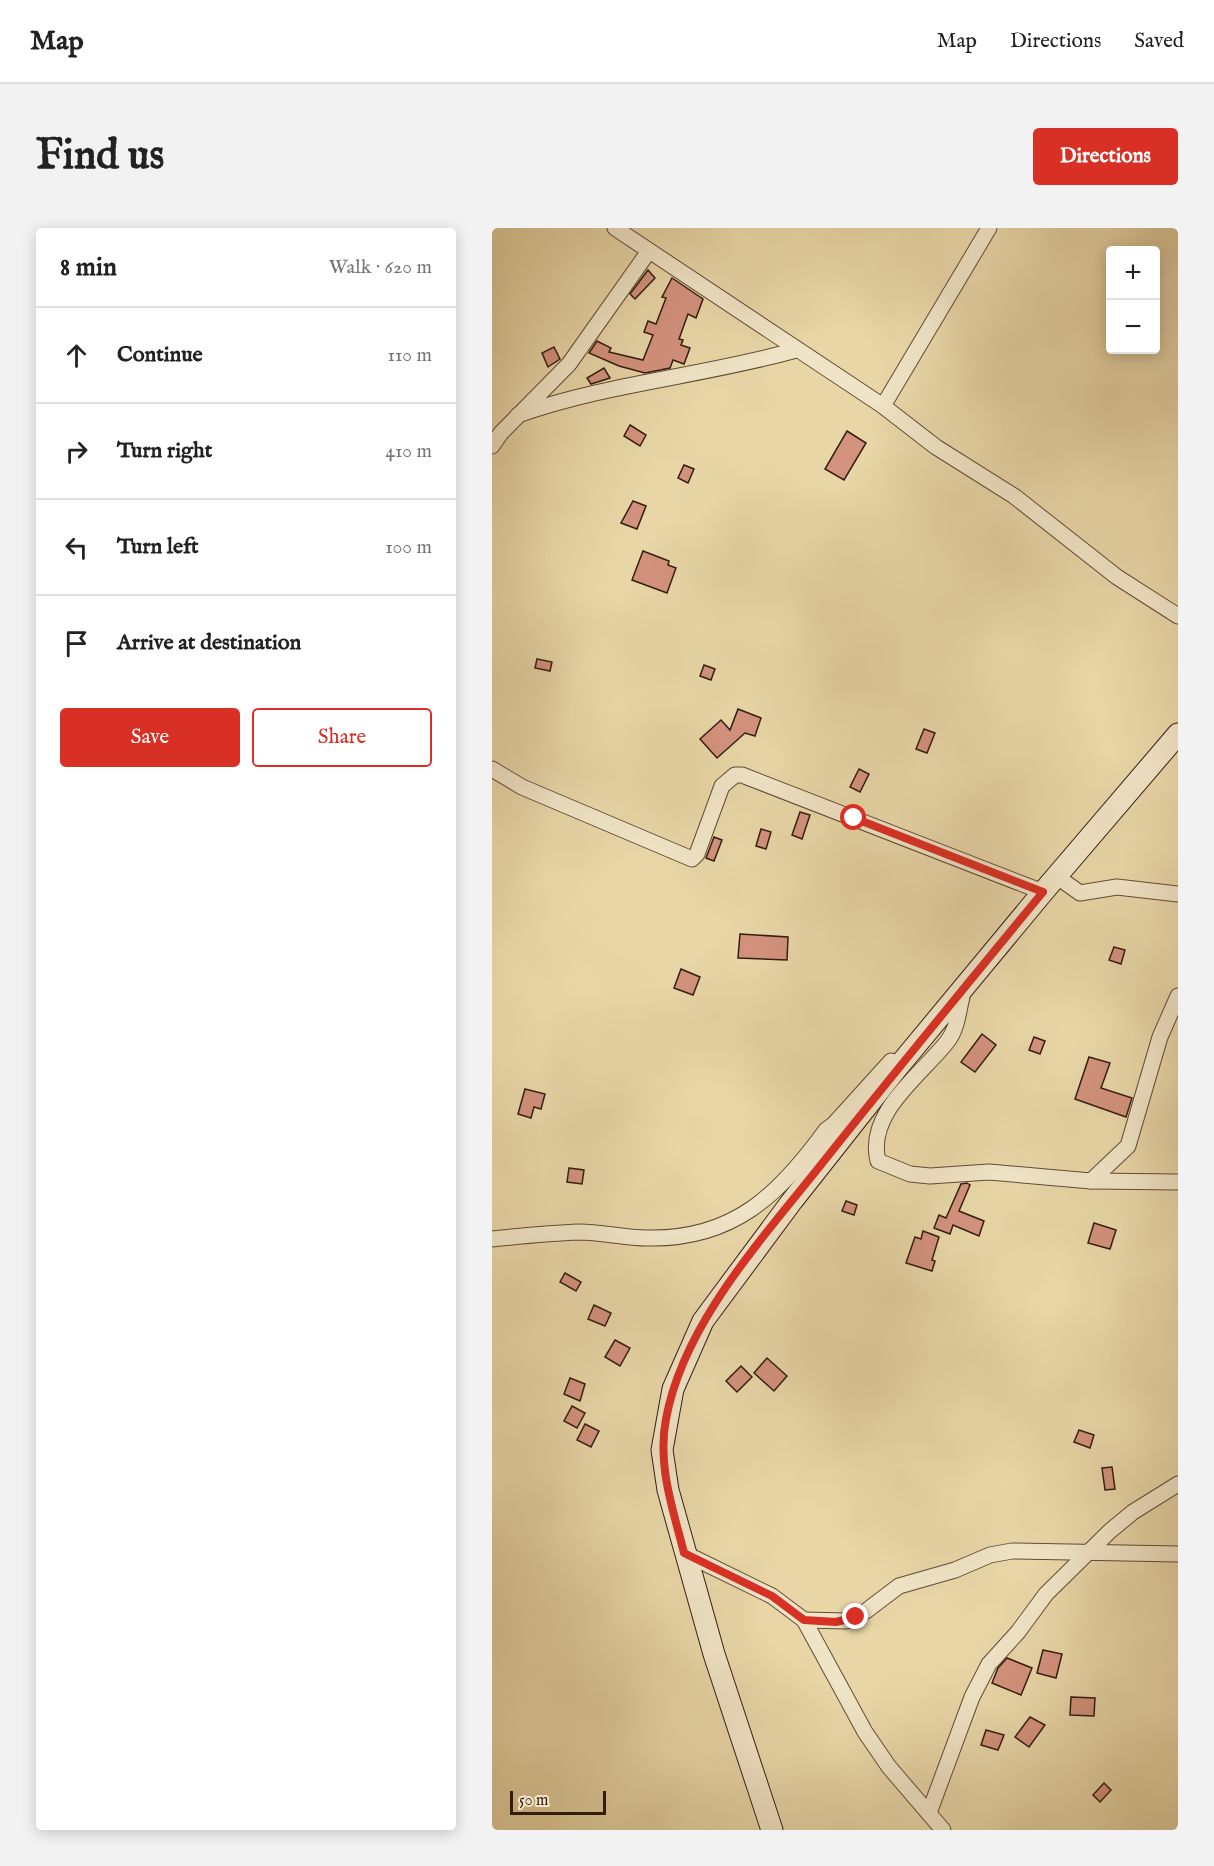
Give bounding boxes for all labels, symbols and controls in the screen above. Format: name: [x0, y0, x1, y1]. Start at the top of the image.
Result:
text: Map: [30, 24, 84, 59]
text: Map: [937, 28, 977, 55]
text: Directions: [1010, 28, 1101, 55]
text: Saved: [1134, 28, 1184, 55]
button: Directions: [1033, 128, 1178, 185]
text: Find us: [36, 130, 164, 183]
map controls: [1106, 246, 1160, 354]
button: +: [1106, 246, 1160, 300]
text: 8 min: [60, 251, 117, 284]
text: Walk · 620 m: [329, 255, 432, 280]
button: −: [1106, 300, 1160, 354]
icon: ahead: [60, 339, 93, 372]
text: Continue: [117, 341, 203, 369]
text: 110 m: [388, 343, 432, 368]
icon: right: [60, 435, 93, 468]
text: Turn right: [117, 437, 212, 465]
text: 410 m: [385, 439, 432, 464]
icon: left: [60, 531, 93, 564]
text: Turn left: [117, 533, 199, 561]
text: 100 m: [385, 535, 432, 560]
icon: arrive: [60, 627, 93, 660]
text: Arrive at destination: [117, 629, 301, 657]
button: Save: [60, 708, 240, 767]
button: Share: [252, 708, 432, 767]
route start: [840, 804, 866, 830]
route end: [842, 1603, 868, 1629]
scale bar: [510, 1788, 606, 1816]
text: 50 m: [519, 1791, 548, 1811]

